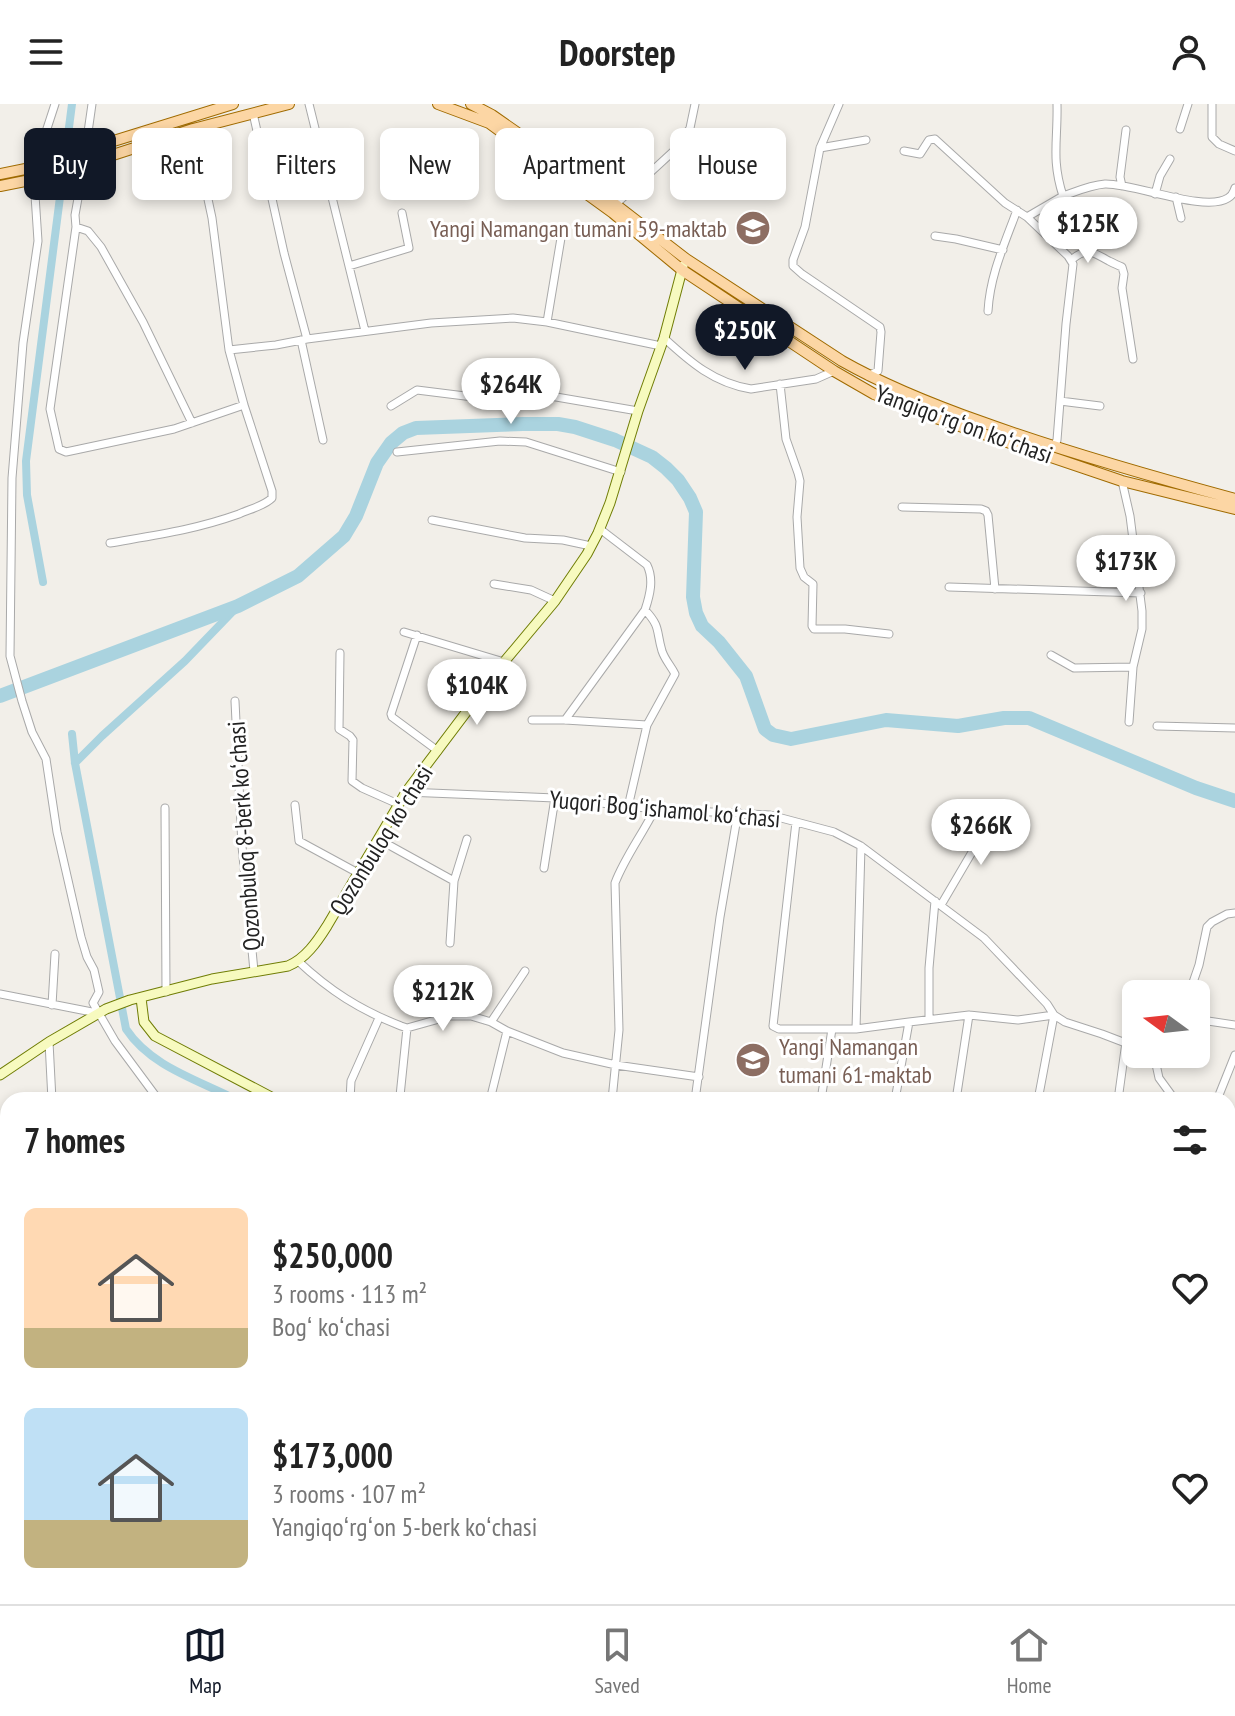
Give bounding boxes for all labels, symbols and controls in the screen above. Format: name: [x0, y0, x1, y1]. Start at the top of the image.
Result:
text: Doorstep: [559, 29, 676, 76]
icon: menu: [24, 30, 68, 74]
icon: person: [1167, 30, 1211, 74]
chip: Buy: [24, 128, 116, 200]
chip: Rent: [132, 128, 232, 200]
chip: Filters: [248, 128, 364, 200]
chip: New: [380, 128, 479, 200]
chip: Apartment: [495, 128, 654, 200]
chip: House: [670, 128, 786, 200]
pin: $125K: [1032, 197, 1144, 265]
text: $125K: [1056, 206, 1120, 239]
school or university icon: Yangi Namangan tumani 59-maktab: [734, 209, 772, 247]
place label: Yangi Namangan tumani 59-maktab: [430, 213, 727, 244]
pin: $250K: [689, 304, 801, 372]
text: $250K: [713, 313, 777, 346]
pin: $264K: [455, 358, 567, 426]
text: $264K: [479, 367, 543, 400]
street label: Yangiqoʻrgʻon koʻchasi: [871, 378, 1057, 470]
pin: $173K: [1070, 535, 1182, 603]
text: $173K: [1094, 544, 1158, 577]
pin: $104K: [421, 659, 533, 727]
text: $104K: [445, 668, 509, 701]
street label: Qozonbuloq 8-berk koʻchasi: [221, 720, 267, 952]
street label: Qozonbuloq koʻchasi: [322, 759, 440, 921]
street label: Yuqori Bogʻishamol koʻchasi: [548, 783, 782, 835]
pin: $266K: [925, 799, 1037, 867]
text: $266K: [949, 808, 1013, 841]
pin: $212K: [387, 965, 499, 1033]
text: $212K: [411, 974, 475, 1007]
north arrow: [1122, 980, 1210, 1068]
map controls: [1122, 980, 1210, 1068]
place label: Yangi Namangan tumani 61-maktab: [779, 1031, 932, 1090]
school or university icon: Yangi Namangan tumani 61-maktab: [734, 1041, 772, 1079]
text: 7 homes: [24, 1118, 125, 1162]
icon: filters: [1168, 1118, 1212, 1162]
text: $250,000: [272, 1233, 393, 1277]
icon: home: [88, 1240, 184, 1336]
icon: heart: [1168, 1266, 1212, 1310]
text: 3 rooms · 113 m²: [272, 1277, 427, 1310]
text: Bogʻ koʻchasi: [272, 1310, 390, 1343]
text: $173,000: [272, 1433, 393, 1477]
icon: home: [88, 1440, 184, 1536]
icon: heart: [1168, 1466, 1212, 1510]
text: 3 rooms · 107 m²: [272, 1477, 426, 1510]
text: Yangiqoʻrgʻon 5-berk koʻchasi: [272, 1510, 537, 1543]
tab: Map: [183, 1623, 227, 1699]
tab: Saved: [594, 1623, 640, 1699]
tab: Home: [1007, 1623, 1052, 1699]

